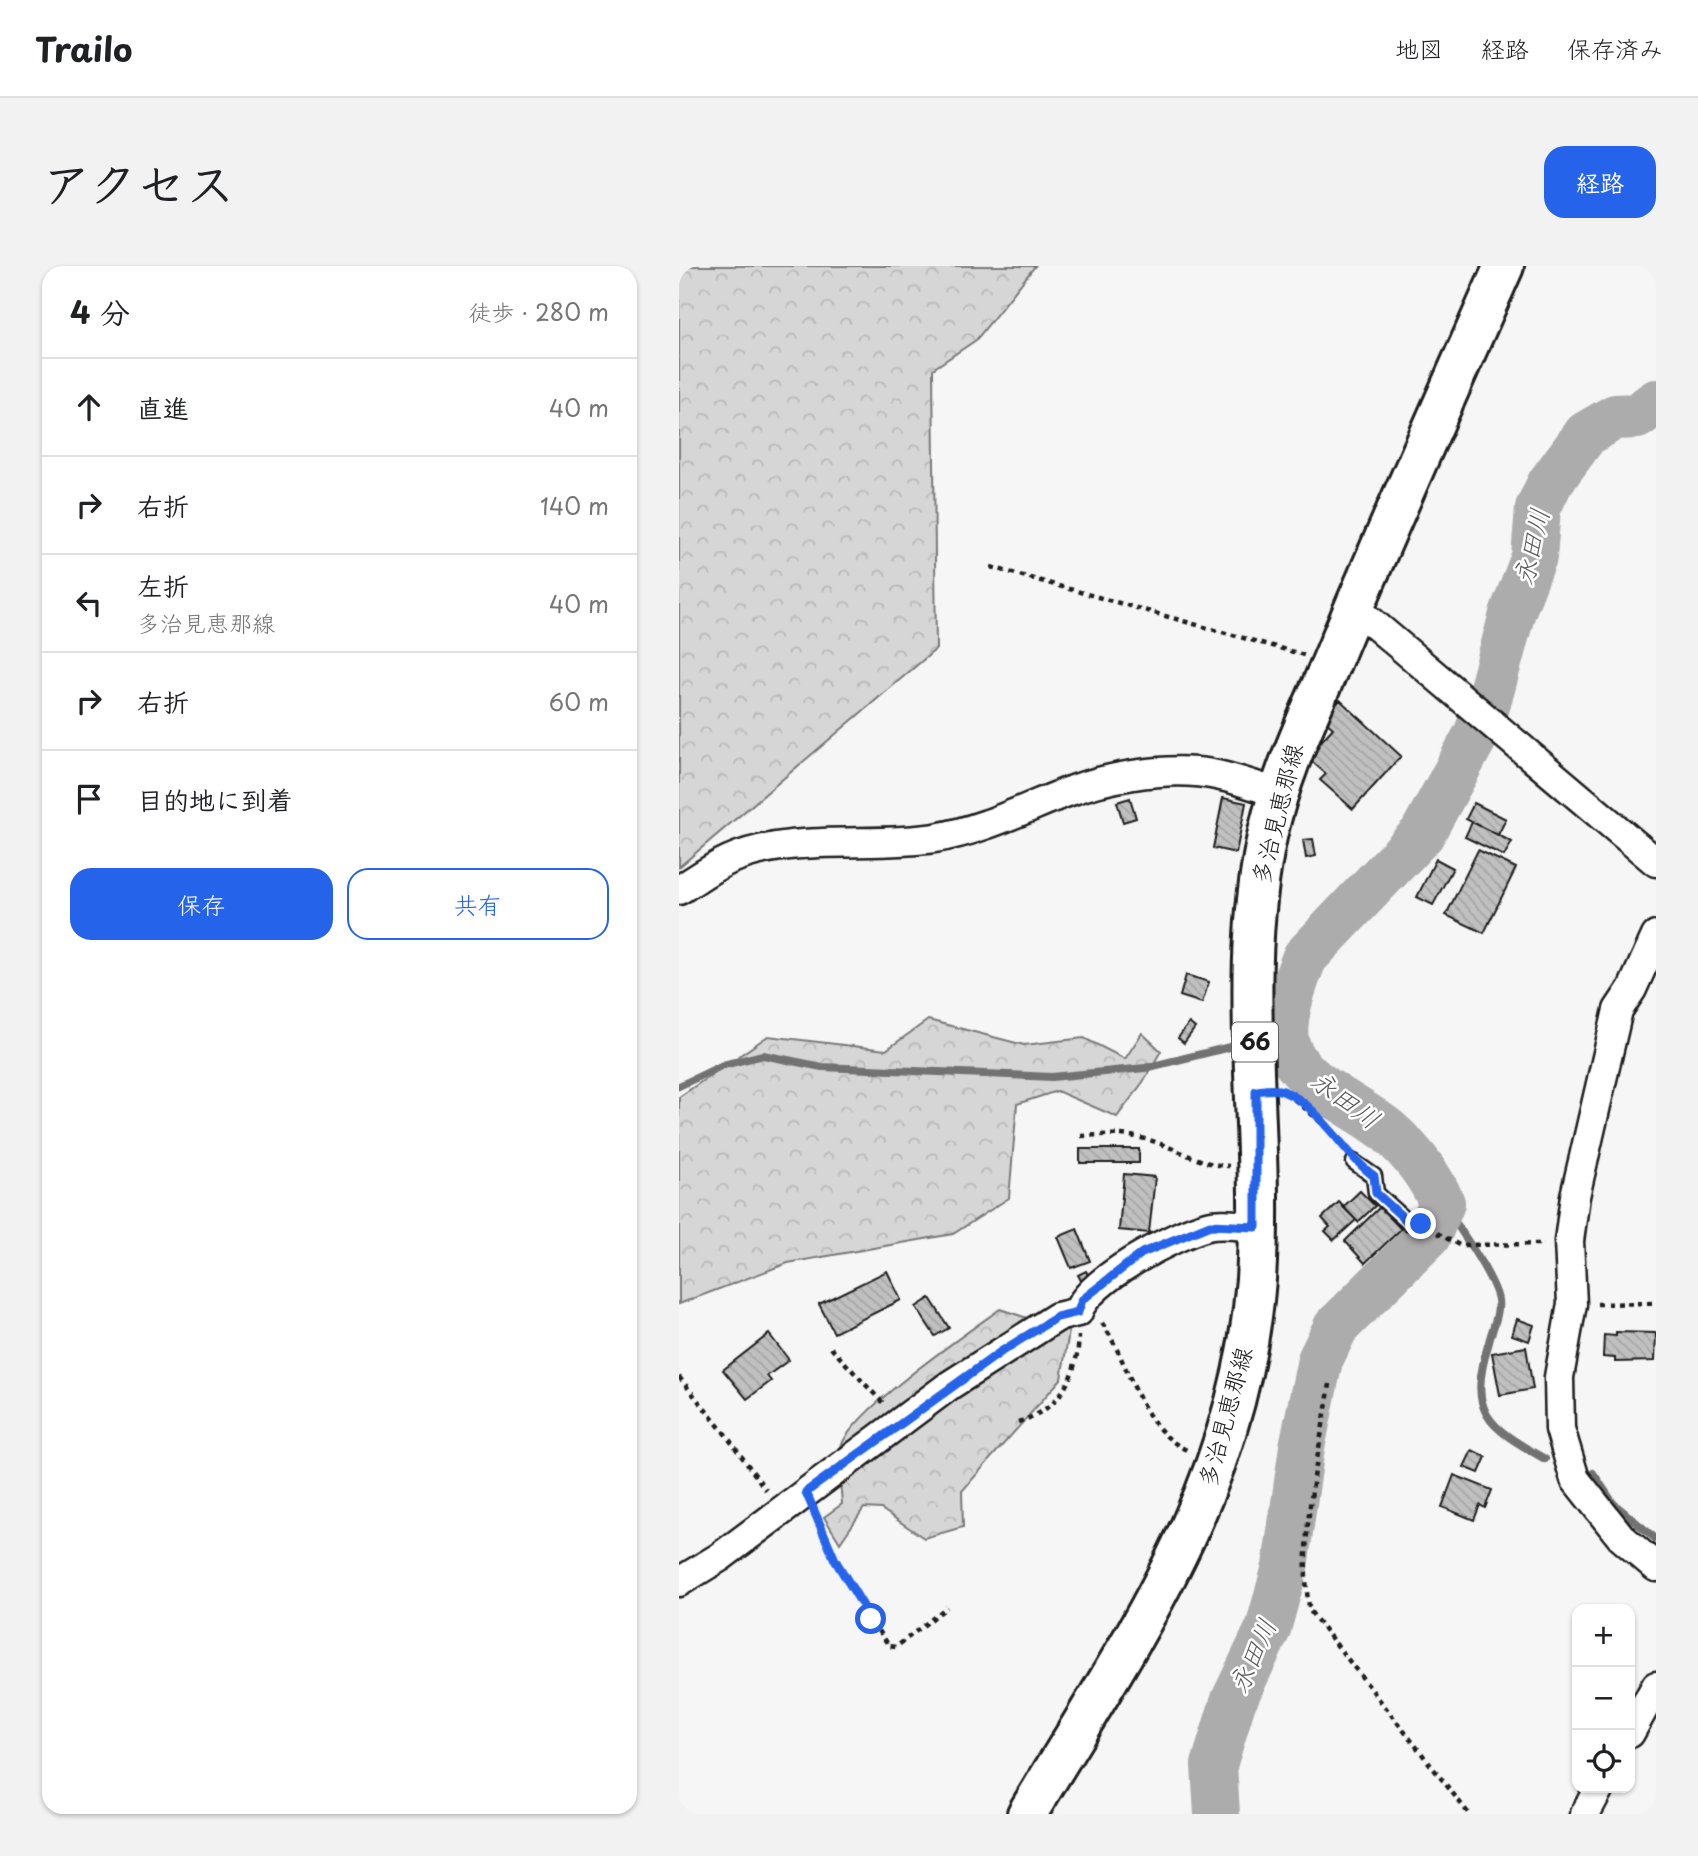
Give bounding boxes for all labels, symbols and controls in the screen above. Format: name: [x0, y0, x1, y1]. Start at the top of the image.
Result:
text: Trailo: [35, 23, 132, 73]
text: 地図: [1395, 30, 1443, 66]
text: 経路: [1481, 30, 1529, 66]
text: 保存済み: [1567, 30, 1663, 66]
text: アクセス: [42, 145, 235, 219]
button: 経路: [1544, 146, 1656, 218]
text: 4 分: [70, 289, 130, 334]
text: 徒歩 · 280 m: [468, 294, 609, 329]
icon: ahead: [70, 388, 108, 426]
text: 直進: [137, 388, 189, 427]
text: 40 m: [549, 390, 609, 425]
icon: right: [70, 486, 108, 524]
text: 右折: [137, 486, 189, 525]
text: 140 m: [540, 488, 609, 523]
water label: 永田川: [1503, 504, 1558, 589]
text: 左折: [137, 566, 189, 605]
icon: left: [70, 584, 108, 622]
text: 40 m: [549, 586, 609, 621]
text: 多治見恵那線: [137, 605, 275, 640]
icon: right: [70, 682, 108, 720]
text: 右折: [137, 682, 189, 721]
text: 60 m: [549, 684, 609, 719]
street label: 多治見恵那線: [1241, 739, 1311, 888]
icon: arrive: [70, 780, 108, 818]
text: 目的地に到着: [137, 780, 293, 819]
button: 保存: [70, 868, 333, 940]
button: 共有: [347, 868, 609, 940]
road number: 66: [1232, 1022, 1278, 1062]
water label: 永田川: [1303, 1060, 1389, 1137]
route end: [1405, 1208, 1436, 1239]
street label: 多治見恵那線: [1188, 1342, 1260, 1491]
route start: [855, 1603, 886, 1634]
map controls: [1572, 1604, 1635, 1793]
button: +: [1572, 1604, 1635, 1667]
water label: 永田川: [1218, 1612, 1285, 1699]
button: −: [1572, 1667, 1635, 1730]
button: locate: [1572, 1730, 1635, 1793]

